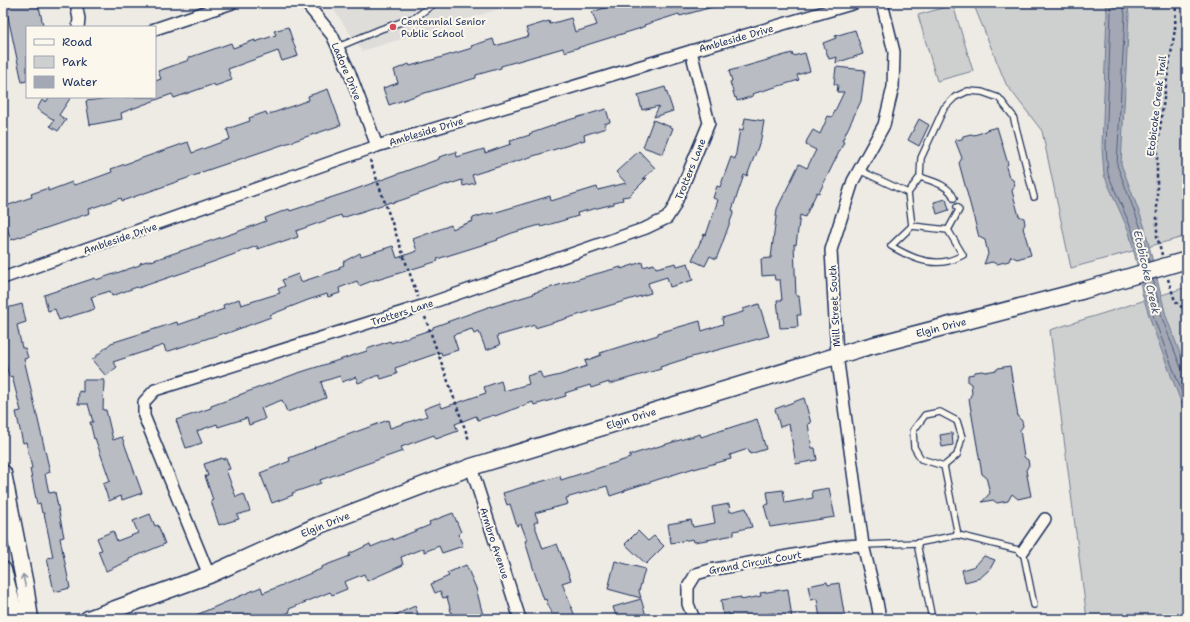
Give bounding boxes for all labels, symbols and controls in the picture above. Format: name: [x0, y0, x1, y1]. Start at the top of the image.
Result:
place label: Centennial Senior Public School: [401, 15, 486, 40]
street label: Ambleside Drive: [697, 21, 775, 55]
marker: Centennial Senior Public School: [388, 22, 398, 32]
legend: [26, 26, 156, 98]
text: Road: [62, 34, 93, 50]
street label: Ladore Drive: [329, 40, 365, 102]
text: Park: [62, 54, 88, 70]
street label: Etobicoke Creek Trail: [1144, 55, 1169, 157]
text: Water: [62, 74, 98, 90]
street label: Ambleside Drive: [387, 114, 465, 149]
street label: Trotters Lane: [672, 136, 709, 202]
street label: Ambleside Drive: [81, 220, 159, 257]
water label: Etobicoke Creek: [1130, 229, 1164, 316]
street label: Mill Street South: [826, 265, 843, 347]
street label: Trotters Lane: [369, 296, 435, 329]
street label: Elgin Drive: [914, 315, 968, 340]
street label: Elgin Drive: [605, 405, 658, 432]
street label: Armbro Avenue: [477, 506, 512, 581]
street label: Elgin Drive: [299, 509, 352, 540]
street label: Grand Circuit Court: [708, 548, 803, 577]
one-way arrow: [20, 574, 28, 587]

